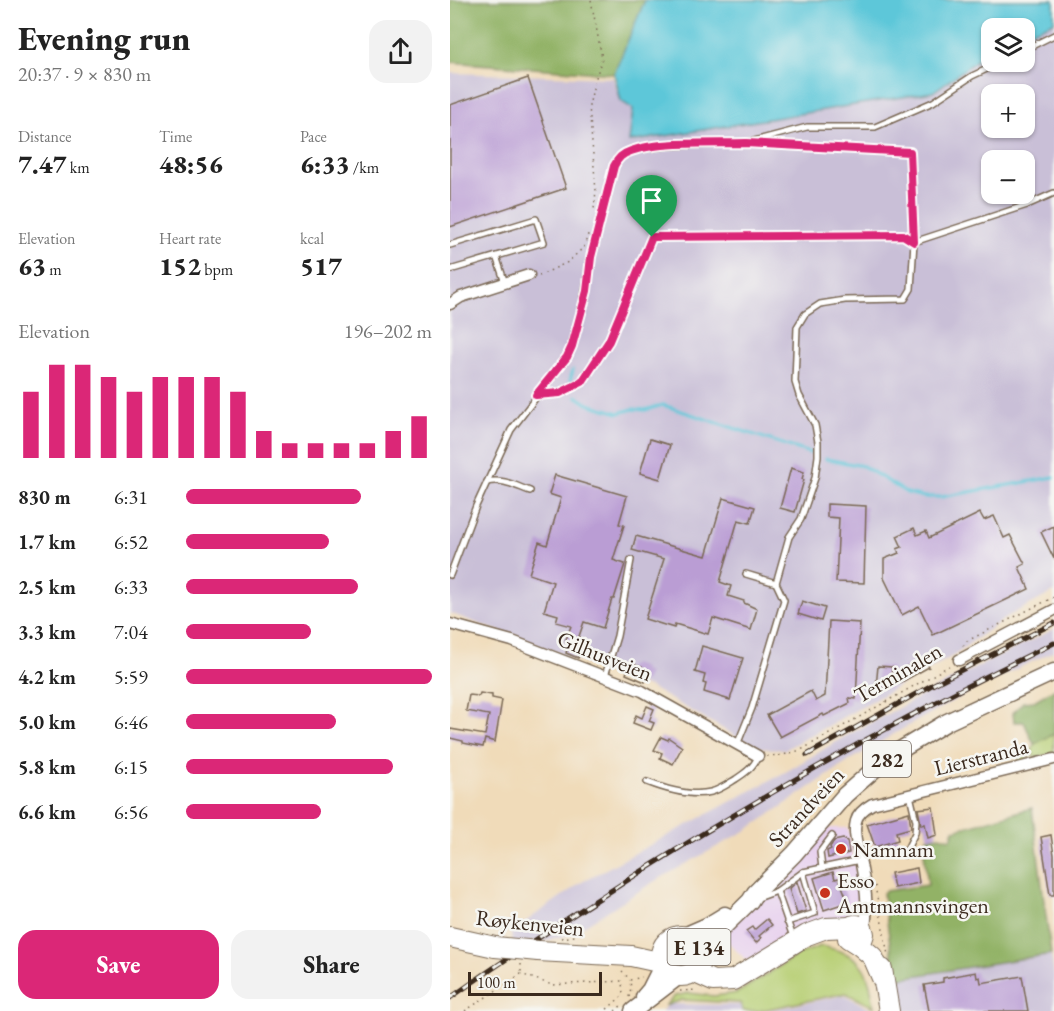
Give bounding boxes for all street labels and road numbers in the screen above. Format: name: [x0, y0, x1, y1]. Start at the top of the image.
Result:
street label: Gilhusveien: [553, 624, 657, 688]
street label: Terminalen: [849, 636, 947, 710]
street label: Lierstranda: [931, 731, 1031, 783]
road number: 282: [863, 741, 911, 777]
street label: Strandveien: [762, 761, 851, 853]
street label: Røykenveien: [474, 903, 586, 943]
road number: E 134: [668, 929, 730, 965]

